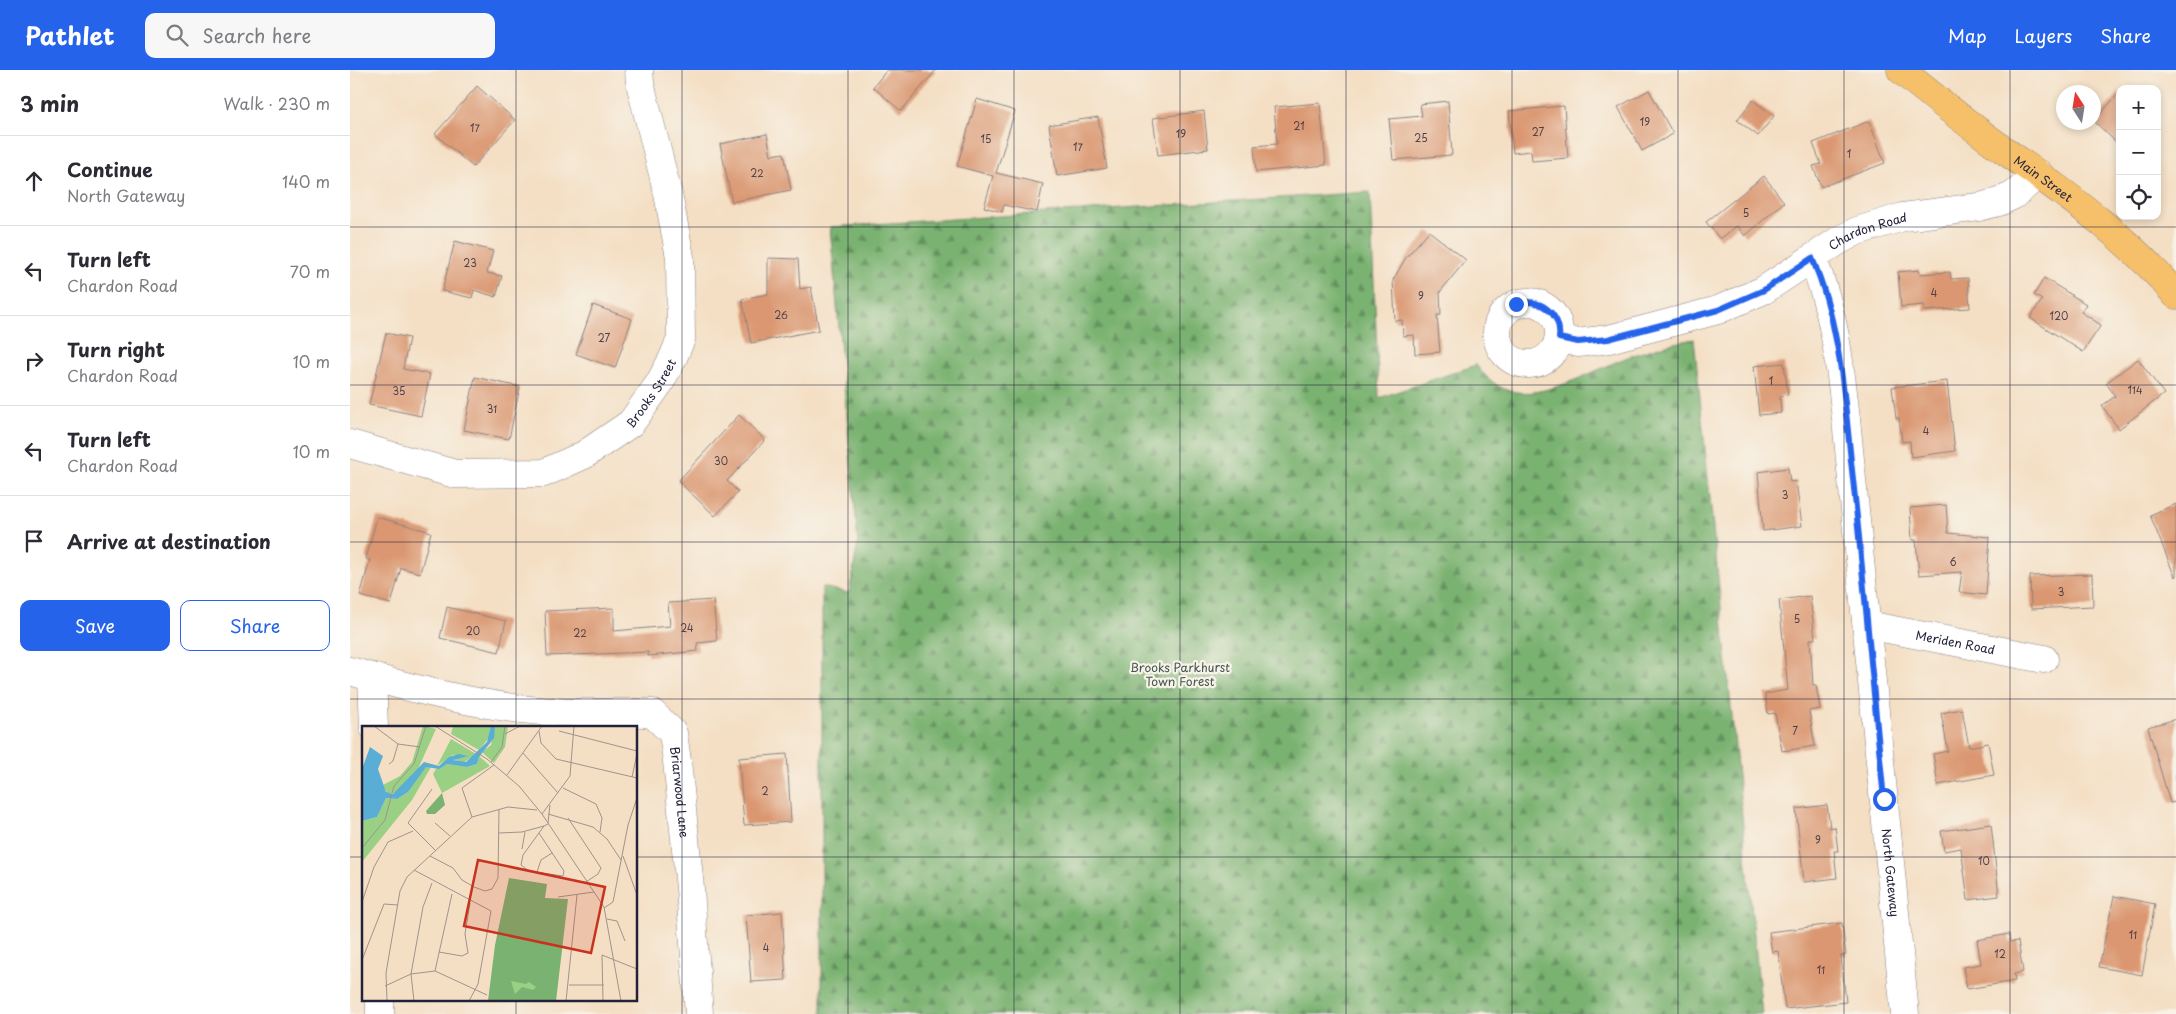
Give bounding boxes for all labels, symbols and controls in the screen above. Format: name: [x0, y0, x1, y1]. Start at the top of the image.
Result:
search box: [145, 13, 495, 58]
text: Pathlet: [25, 17, 115, 53]
icon: search: [163, 21, 191, 49]
text: Search here: [203, 21, 311, 49]
text: Map: [1948, 22, 1987, 49]
text: Layers: [2015, 22, 2072, 49]
text: Share: [2100, 22, 2151, 49]
north arrow: [2056, 85, 2101, 130]
map controls: [2116, 85, 2161, 220]
button: +: [2116, 85, 2161, 130]
text: 3 min: [20, 87, 79, 119]
text: Walk · 230 m: [223, 91, 330, 115]
house number: 19: [1640, 114, 1650, 129]
house number: 21: [1293, 118, 1305, 133]
house number: 17: [470, 120, 481, 135]
house number: 27: [1532, 124, 1545, 139]
house number: 19: [1176, 126, 1186, 141]
house number: 25: [1414, 130, 1428, 145]
button: −: [2116, 130, 2161, 175]
house number: 15: [981, 131, 991, 146]
house number: 17: [1073, 139, 1084, 154]
house number: 1: [1847, 146, 1851, 161]
street label: Main Street: [2010, 151, 2077, 206]
text: Continue: [67, 155, 153, 183]
house number: 22: [750, 165, 764, 180]
icon: ahead: [20, 167, 48, 195]
text: 140 m: [282, 169, 330, 193]
button: locate: [2116, 175, 2161, 220]
text: North Gateway: [67, 183, 185, 207]
house number: 5: [1743, 205, 1749, 220]
street label: Chardon Road: [1824, 208, 1908, 254]
text: Turn left: [67, 245, 151, 273]
house number: 23: [463, 255, 477, 270]
icon: left: [20, 257, 48, 285]
text: 70 m: [290, 259, 330, 283]
text: Chardon Road: [67, 273, 178, 297]
house number: 4: [1931, 285, 1938, 300]
house number: 9: [1418, 288, 1424, 303]
route end: [1505, 293, 1528, 316]
house number: 26: [774, 307, 788, 322]
house number: 120: [2050, 308, 2068, 323]
house number: 27: [598, 330, 611, 345]
text: Turn right: [67, 335, 165, 363]
icon: right: [20, 347, 48, 375]
text: 10 m: [293, 349, 330, 373]
street label: Brooks Street: [622, 355, 680, 431]
text: Chardon Road: [67, 363, 178, 387]
house number: 1: [1769, 373, 1773, 388]
house number: 114: [2128, 382, 2143, 397]
house number: 35: [393, 383, 405, 398]
house number: 31: [487, 401, 497, 416]
house number: 4: [1923, 423, 1930, 438]
text: Turn left: [67, 425, 151, 453]
icon: left: [20, 437, 48, 465]
text: 10 m: [293, 439, 330, 463]
text: Chardon Road: [67, 453, 178, 477]
house number: 30: [714, 453, 728, 468]
house number: 3: [1782, 487, 1788, 502]
icon: arrive: [20, 527, 48, 555]
text: Arrive at destination: [67, 527, 271, 555]
house number: 6: [1949, 554, 1957, 569]
house number: 3: [2058, 584, 2064, 599]
button: Save: [20, 600, 170, 651]
button: Share: [180, 600, 330, 651]
house number: 5: [1794, 611, 1800, 626]
house number: 24: [680, 620, 694, 635]
house number: 20: [466, 623, 480, 638]
house number: 22: [573, 625, 587, 640]
street label: Meriden Road: [1914, 626, 1997, 658]
park label: Brooks Parkhurst Town Forest: [1130, 658, 1230, 690]
house number: 7: [1792, 723, 1798, 738]
inset map: [362, 726, 638, 1002]
street label: Briarwood Lane: [666, 745, 694, 839]
house number: 2: [761, 783, 769, 798]
route start: [1873, 788, 1896, 811]
street label: North Gateway: [1878, 828, 1904, 918]
house number: 9: [1815, 832, 1821, 847]
house number: 10: [1978, 853, 1990, 868]
house number: 11: [2129, 927, 2137, 942]
house number: 4: [763, 940, 770, 955]
house number: 12: [1994, 946, 2006, 961]
house number: 11: [1817, 962, 1825, 977]

